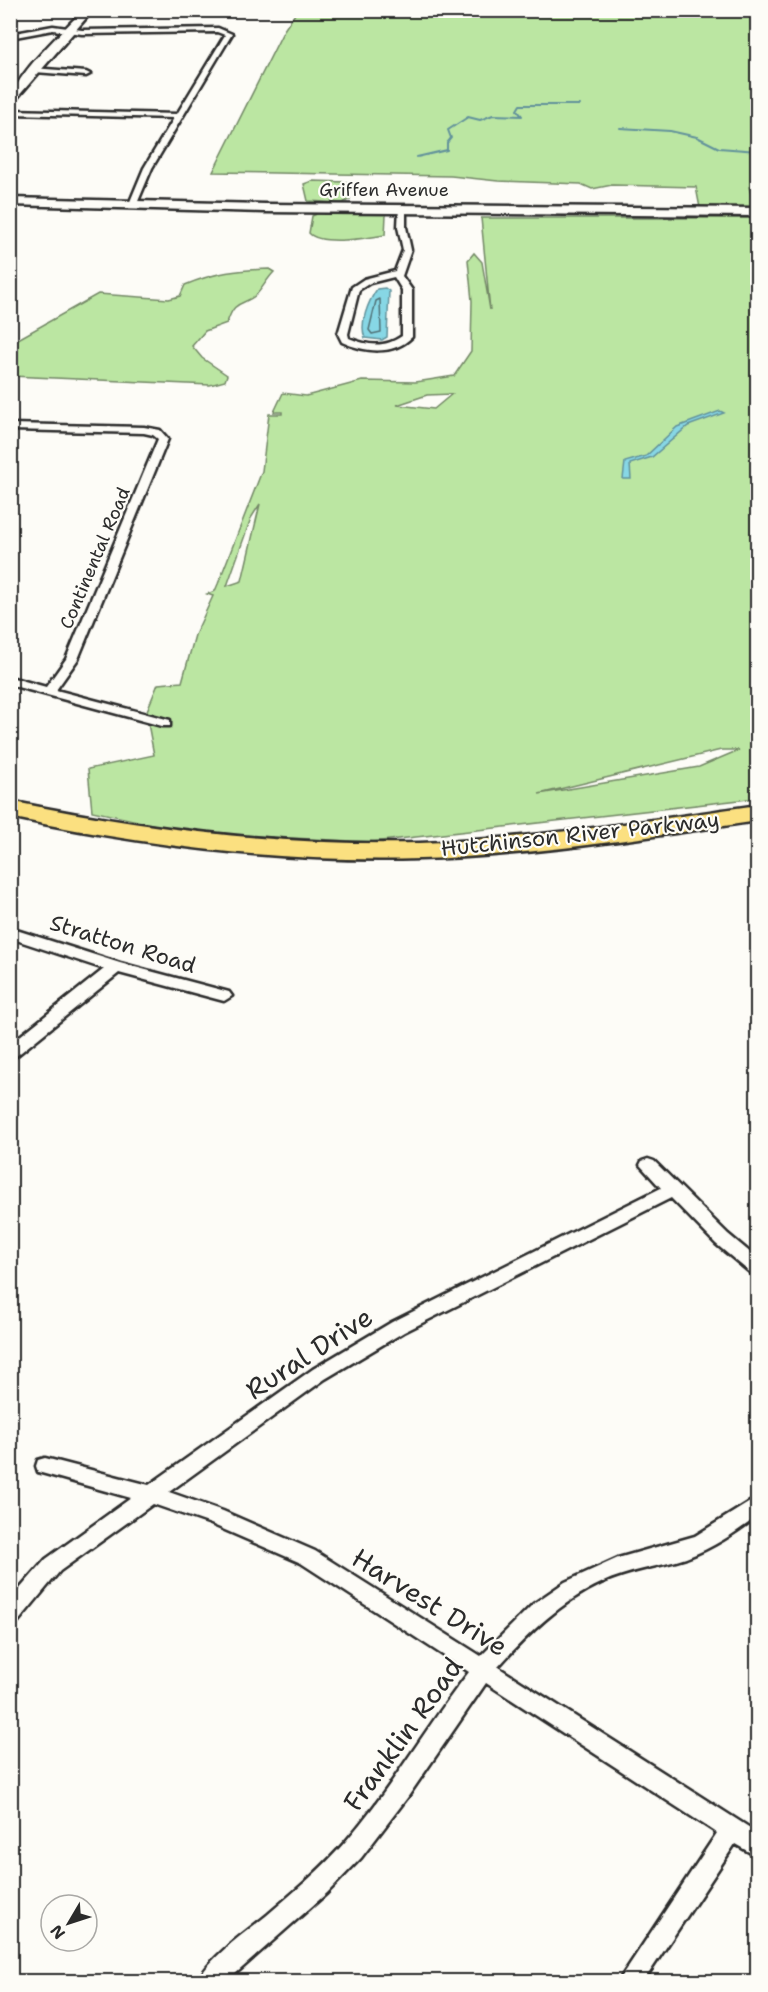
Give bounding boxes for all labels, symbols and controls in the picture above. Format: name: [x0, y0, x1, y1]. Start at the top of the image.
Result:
street label: Griffen Avenue: [319, 178, 449, 202]
street label: Continental Road: [54, 483, 136, 633]
street label: Hutchinson River Parkway: [439, 805, 721, 863]
street label: Stratton Road: [46, 908, 200, 980]
street label: Rural Drive: [238, 1298, 380, 1408]
street label: Harvest Drive: [345, 1539, 515, 1665]
street label: Franklin Road: [335, 1650, 471, 1818]
north arrow: [39, 1893, 99, 1953]
text: N: [46, 1921, 70, 1944]

